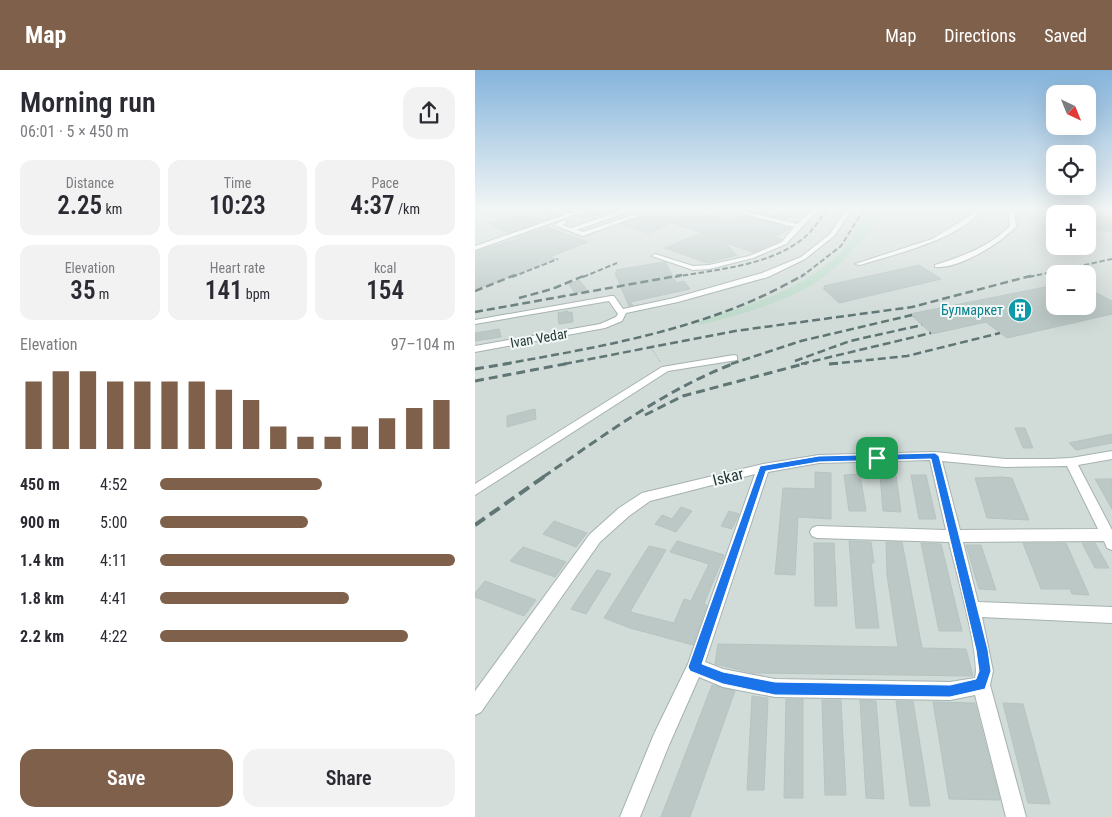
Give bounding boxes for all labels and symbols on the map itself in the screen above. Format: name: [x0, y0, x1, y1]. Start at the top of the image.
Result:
north arrow: [1046, 85, 1096, 135]
building icon: Булмаркет: [1007, 297, 1033, 323]
place label: Булмаркет: [941, 302, 1003, 318]
street label: Ivan Vedar: [509, 325, 569, 351]
pin: [856, 437, 898, 479]
street label: Iskar: [711, 464, 745, 490]

